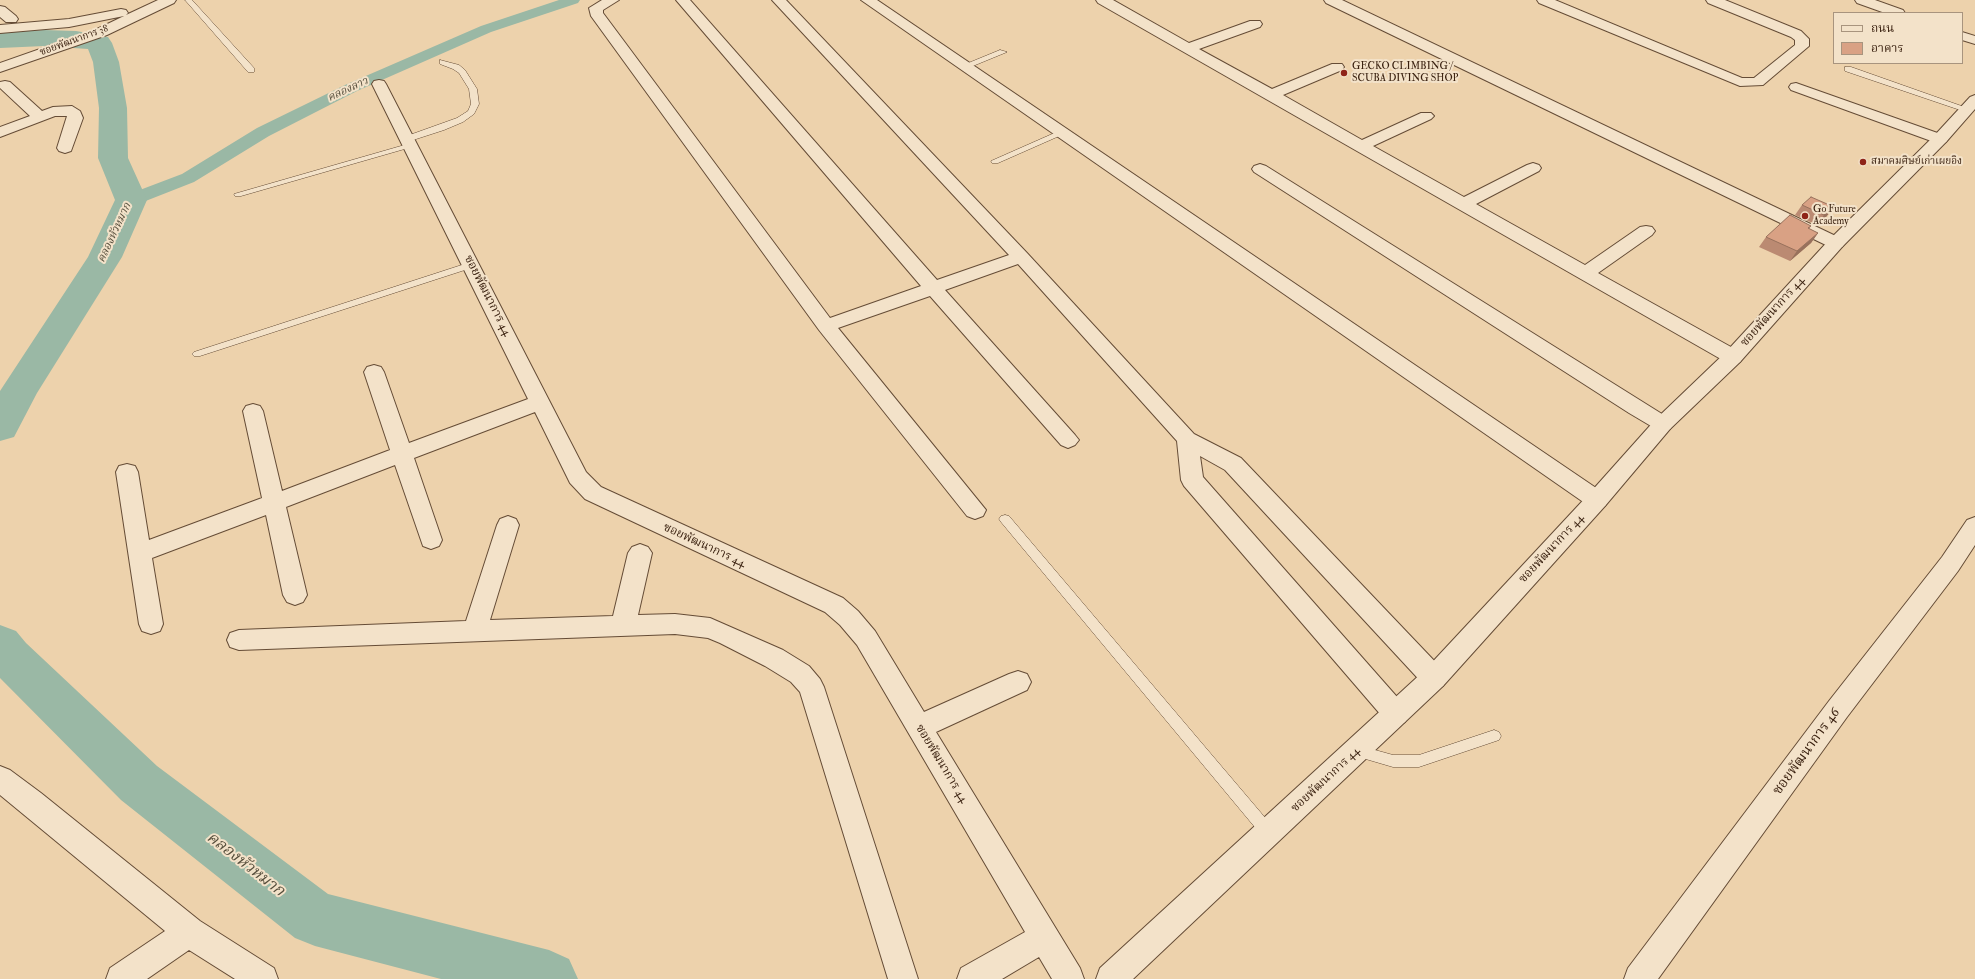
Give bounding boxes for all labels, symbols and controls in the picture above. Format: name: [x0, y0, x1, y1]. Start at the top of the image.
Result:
legend: [1833, 12, 1963, 64]
text: ถนน: [1871, 21, 1894, 36]
street label: ซอยพัฒนาการ 38: [38, 23, 110, 59]
text: อาคาร: [1871, 41, 1903, 56]
place label: GECKO CLIMBING / SCUBA DIVING SHOP: [1352, 61, 1458, 84]
marker: GECKO CLIMBING / SCUBA DIVING SHOP: [1339, 68, 1349, 78]
water label: คลองลาว: [326, 75, 370, 105]
place label: สมาคมศิษย์เก่าเผยอิง: [1871, 156, 1962, 168]
marker: สมาคมศิษย์เก่าเผยอิง: [1858, 157, 1868, 167]
water label: คลองหัวหมาก: [95, 201, 135, 265]
place label: Go Future Academy: [1813, 204, 1856, 228]
marker: Go Future Academy: [1800, 211, 1810, 221]
street label: ซอยพัฒนาการ 44: [460, 253, 514, 339]
street label: ซอยพัฒนาการ 44: [1738, 274, 1808, 350]
street label: ซอยพัฒนาการ 44: [1516, 512, 1588, 586]
street label: ซอยพัฒนาการ 44: [661, 521, 747, 571]
street label: ซอยพัฒนาการ 46: [1770, 705, 1844, 799]
street label: ซอยพัฒนาการ 44: [912, 722, 970, 806]
street label: ซอยพัฒนาการ 44: [1289, 744, 1363, 816]
water label: คลองหัวหมาก: [202, 829, 288, 901]

